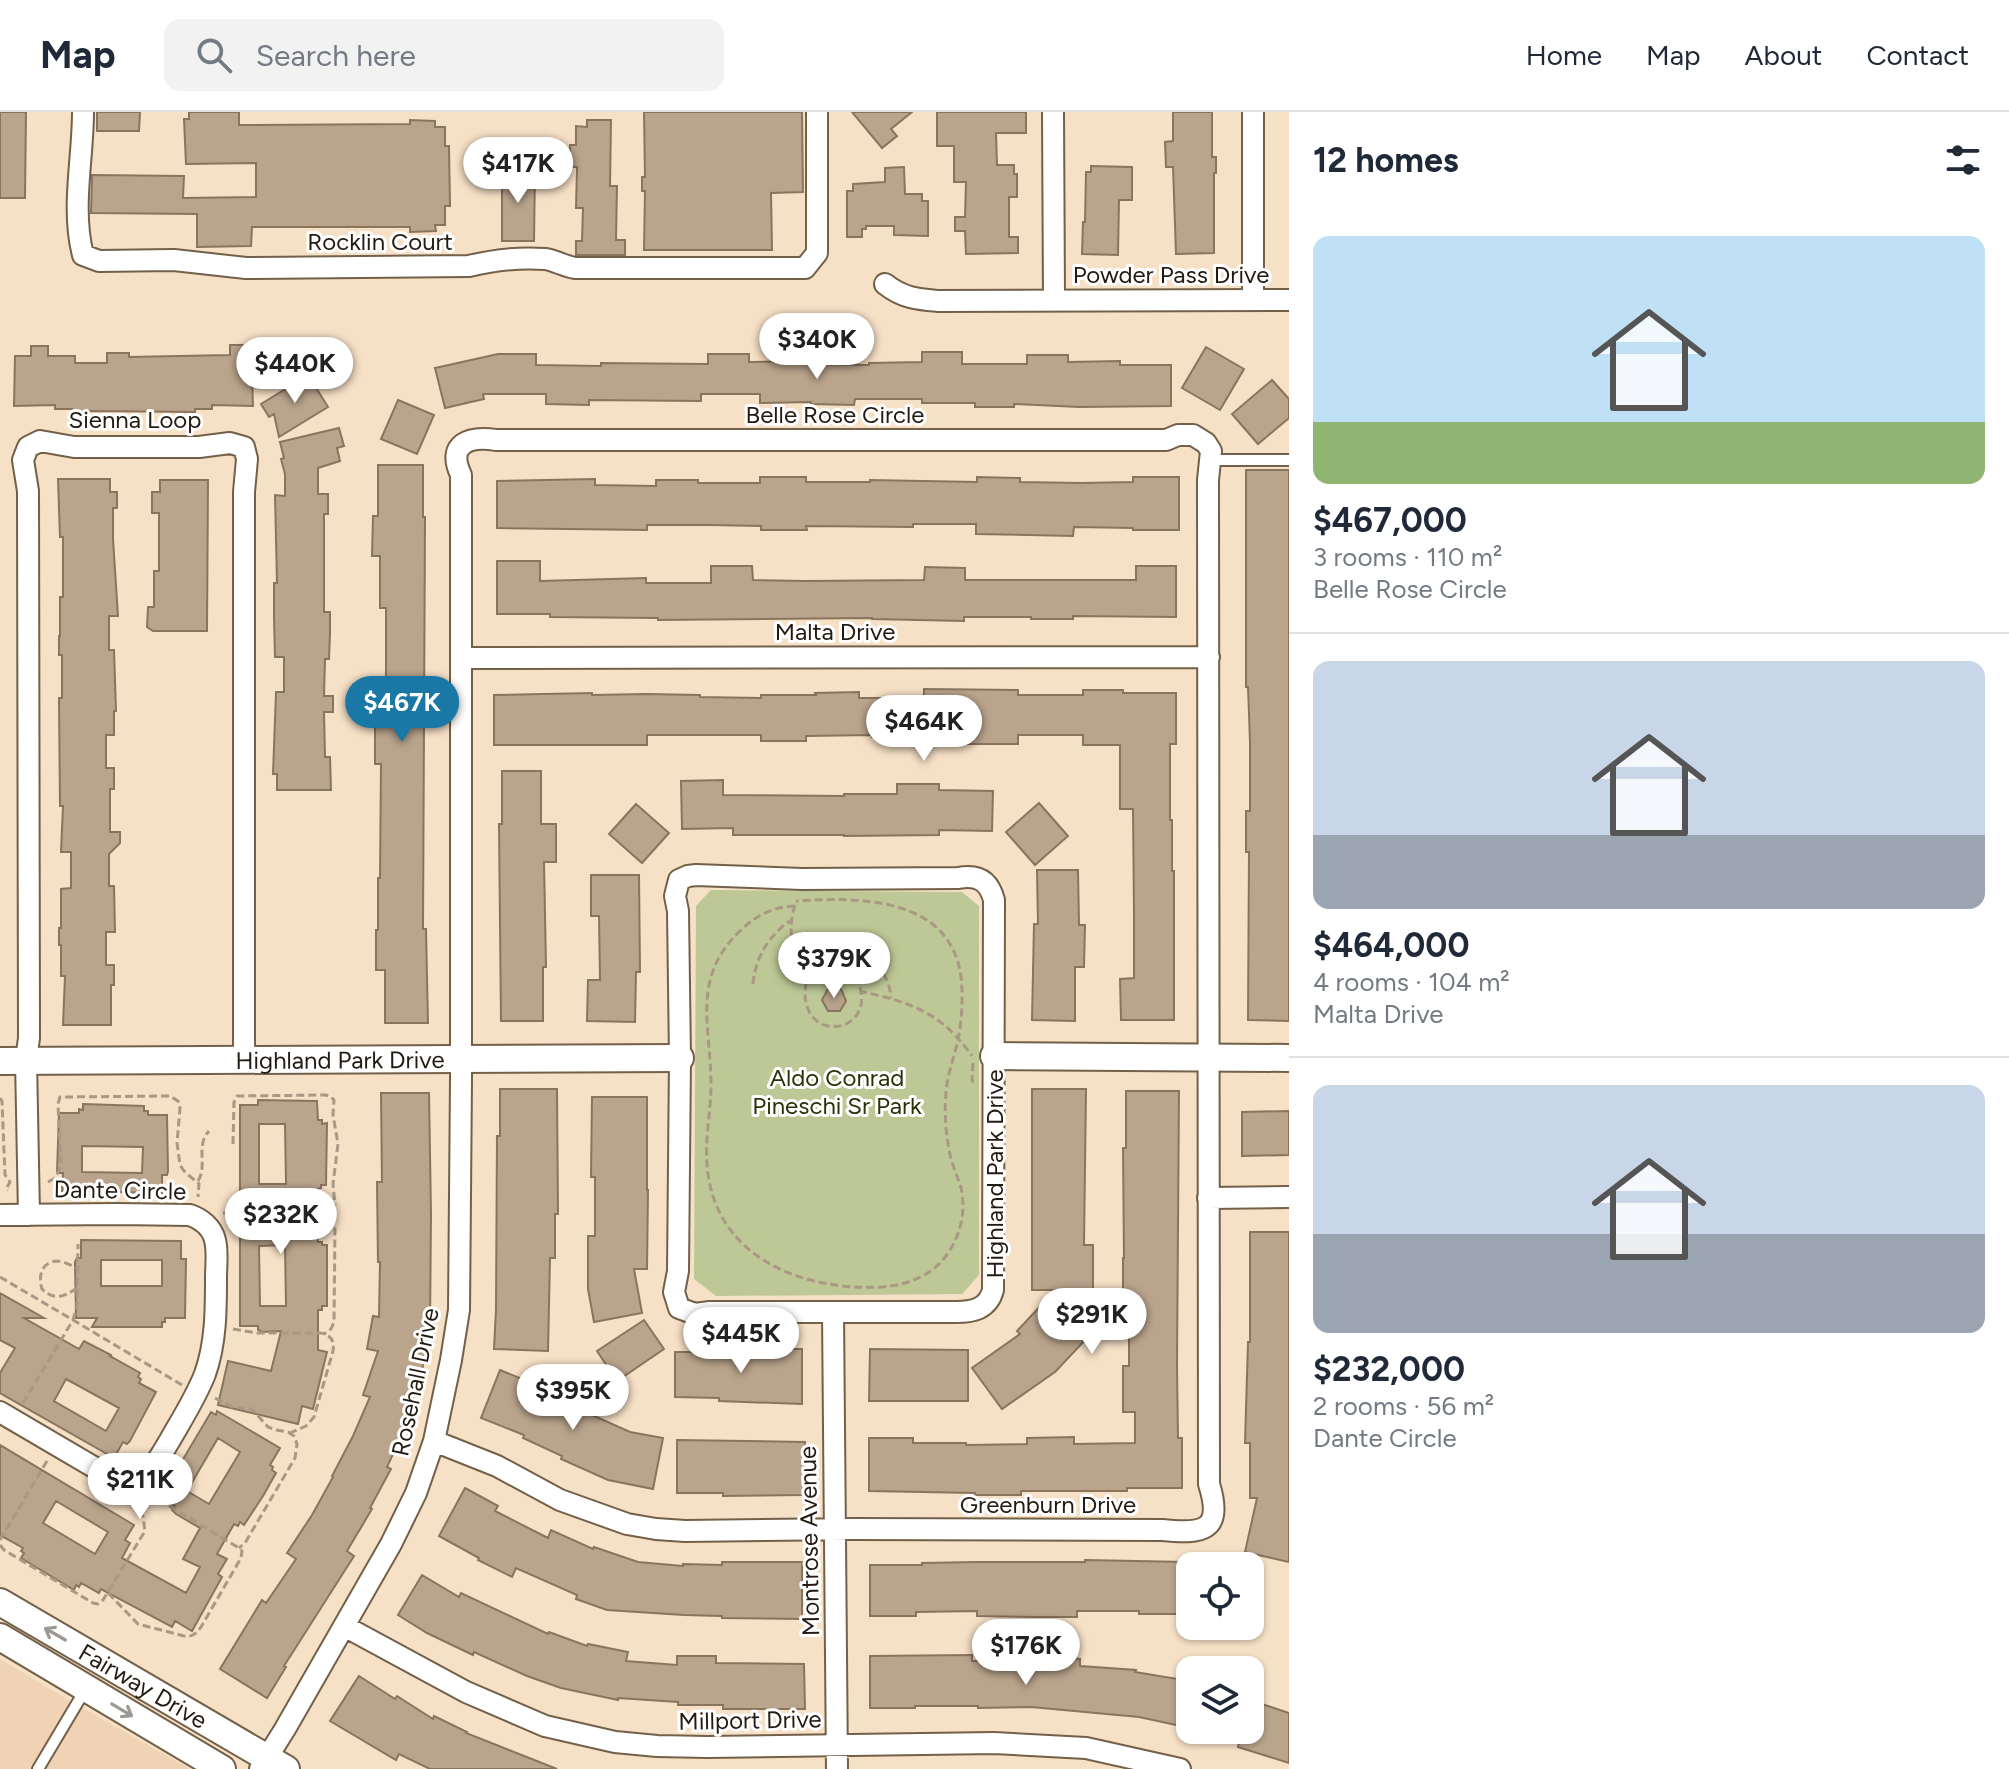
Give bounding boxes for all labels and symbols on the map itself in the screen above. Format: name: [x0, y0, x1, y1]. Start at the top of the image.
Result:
pin: $417K: [462, 137, 574, 205]
street label: Rocklin Court: [307, 227, 453, 256]
street label: Powder Pass Drive: [1073, 260, 1269, 289]
pin: $340K: [761, 313, 873, 381]
pin: $440K: [239, 337, 351, 405]
street label: Belle Rose Circle: [746, 400, 924, 429]
street label: Sienna Loop: [69, 405, 201, 434]
street label: Malta Drive: [775, 617, 895, 646]
pin: $467K: [346, 676, 458, 744]
pin: $464K: [868, 695, 980, 763]
pin: $379K: [778, 932, 890, 1000]
street label: Highland Park Drive: [235, 1045, 445, 1074]
park label: Aldo Conrad Pineschi Sr Park: [752, 1063, 922, 1120]
street label: Highland Park Drive: [980, 1069, 1009, 1279]
street label: Dante Circle: [53, 1174, 187, 1206]
pin: $232K: [225, 1188, 337, 1256]
pin: $291K: [1036, 1288, 1148, 1356]
street label: Rosehall Drive: [385, 1305, 445, 1459]
pin: $445K: [685, 1307, 797, 1375]
pin: $395K: [517, 1364, 629, 1432]
street label: Montrose Avenue: [793, 1446, 825, 1636]
pin: $211K: [84, 1453, 196, 1521]
street label: Greenburn Drive: [960, 1490, 1136, 1519]
pin: $176K: [970, 1619, 1082, 1687]
one-way arrow: [43, 1626, 67, 1641]
street label: Fairway Drive: [74, 1637, 213, 1734]
one-way arrow: [110, 1702, 133, 1718]
street label: Millport Drive: [678, 1704, 822, 1736]

